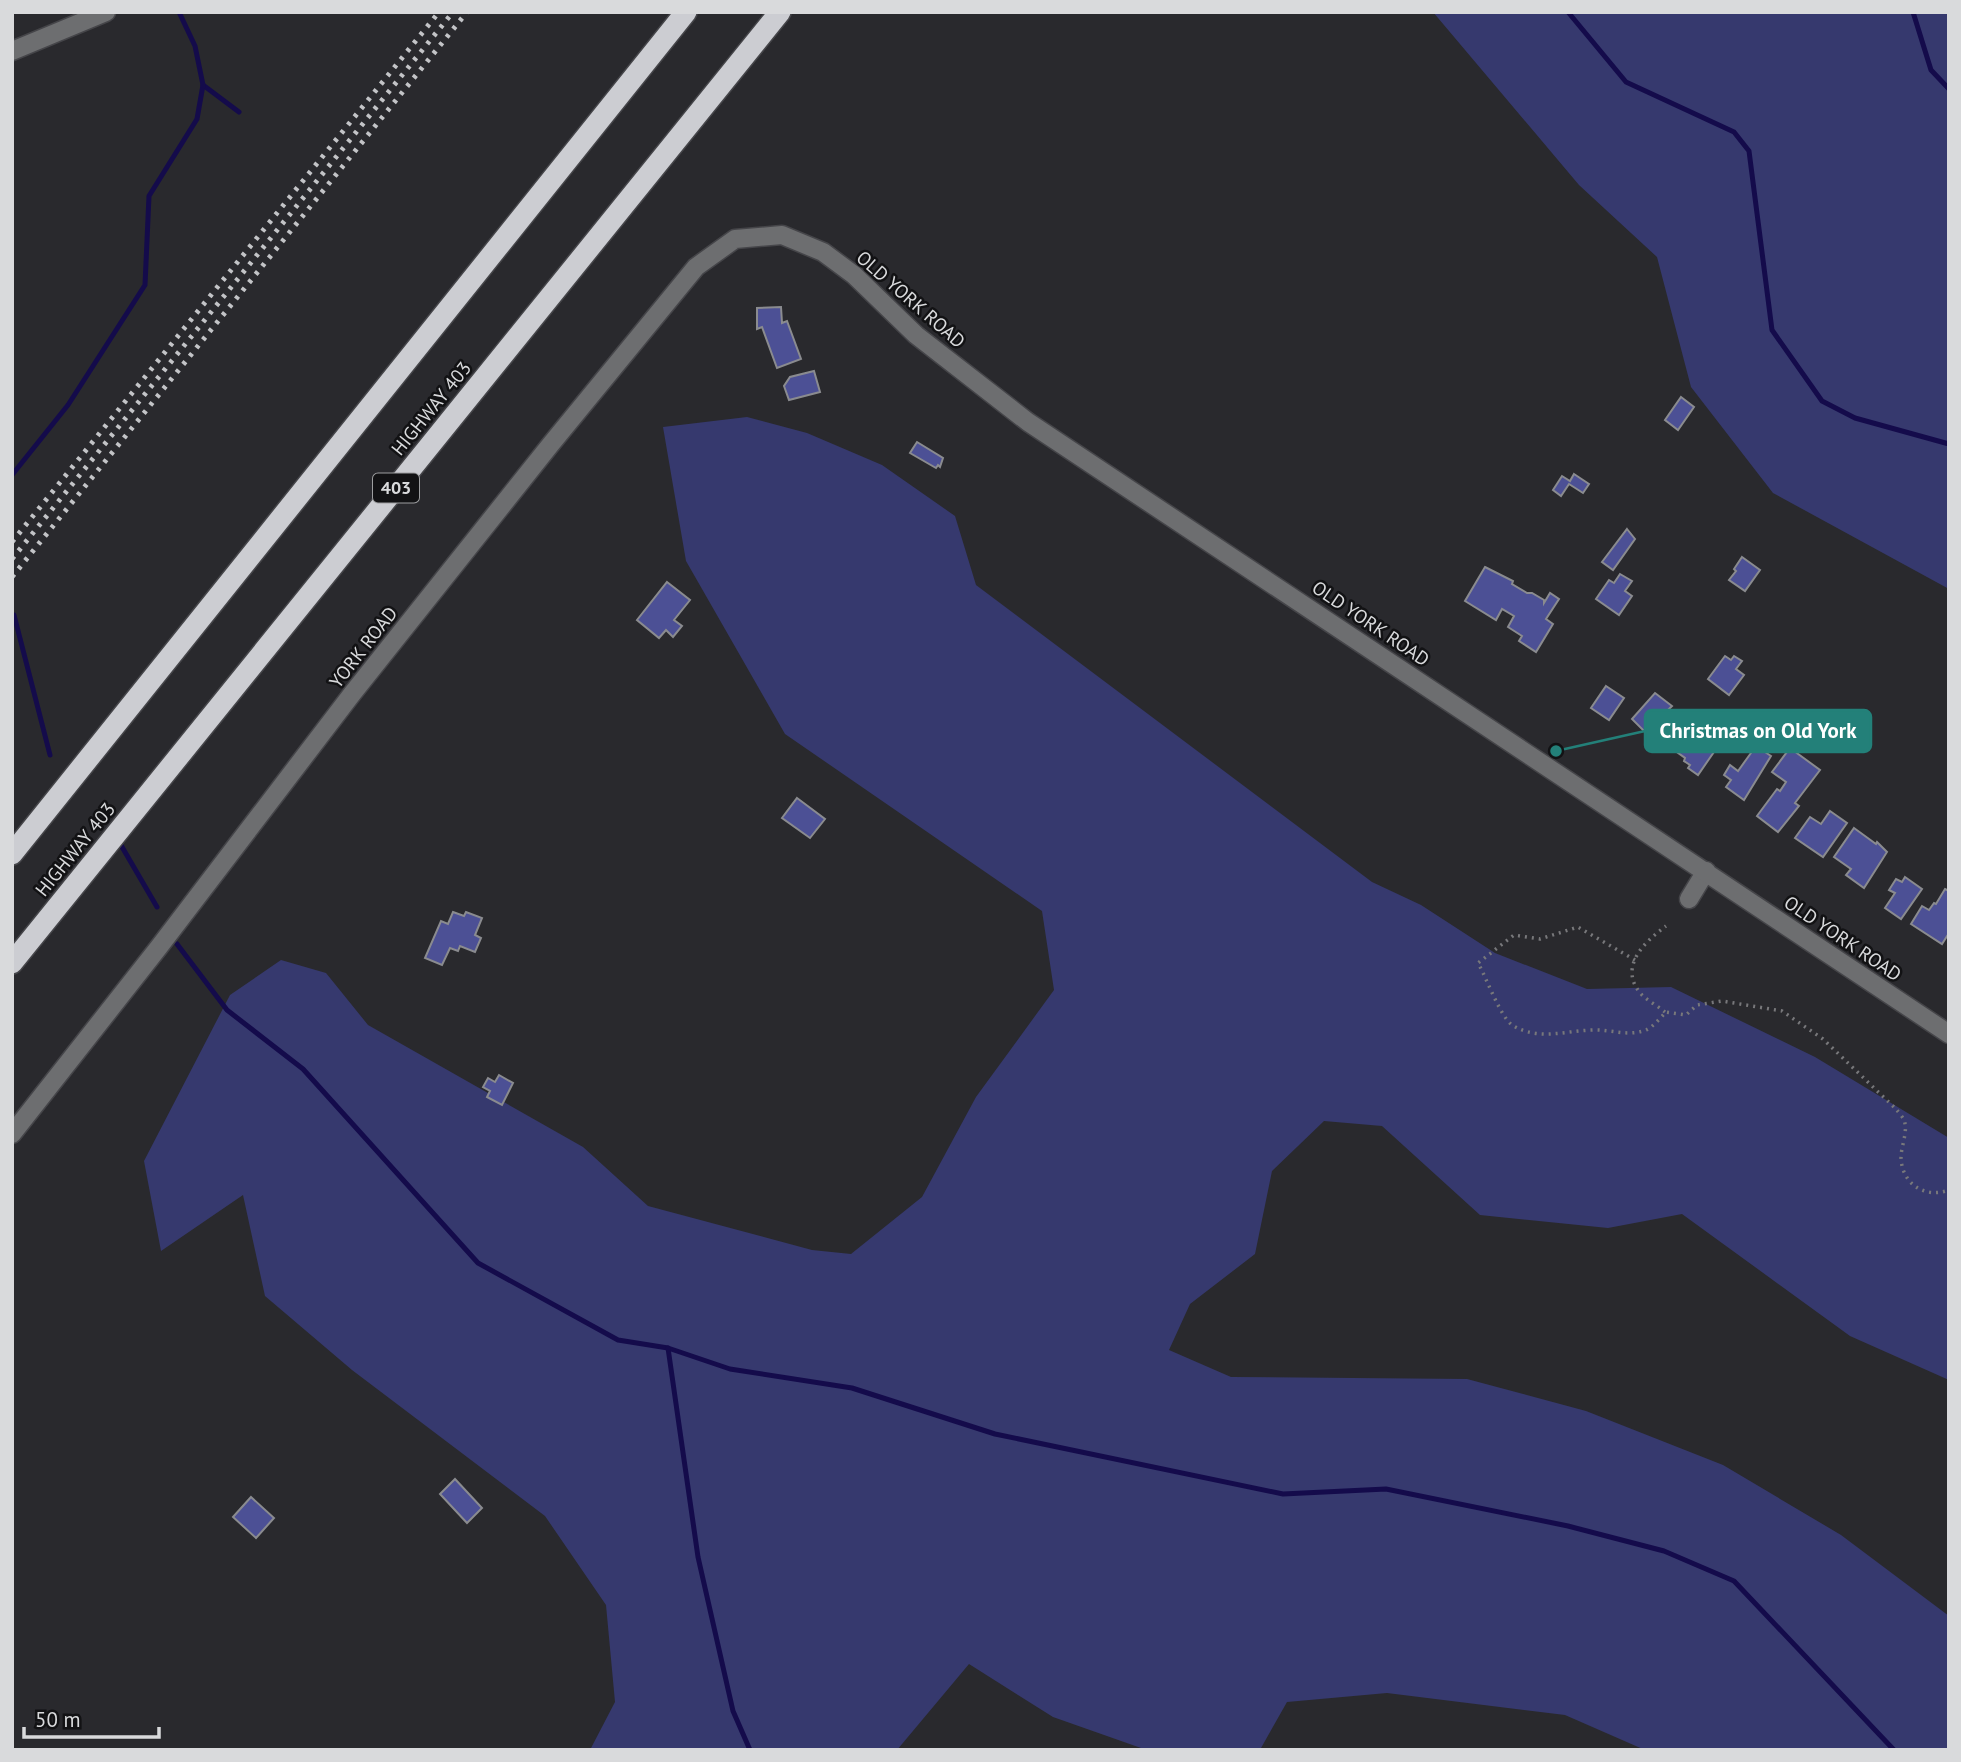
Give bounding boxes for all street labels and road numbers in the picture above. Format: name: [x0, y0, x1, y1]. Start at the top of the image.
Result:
street label: OLD YORK ROAD: [852, 245, 970, 353]
street label: HIGHWAY 403: [386, 356, 476, 460]
road number: 403: [373, 474, 419, 502]
street label: OLD YORK ROAD: [1308, 575, 1434, 671]
street label: YORK ROAD: [324, 601, 402, 693]
street label: HIGHWAY 403: [30, 797, 120, 901]
street label: OLD YORK ROAD: [1780, 890, 1906, 986]

